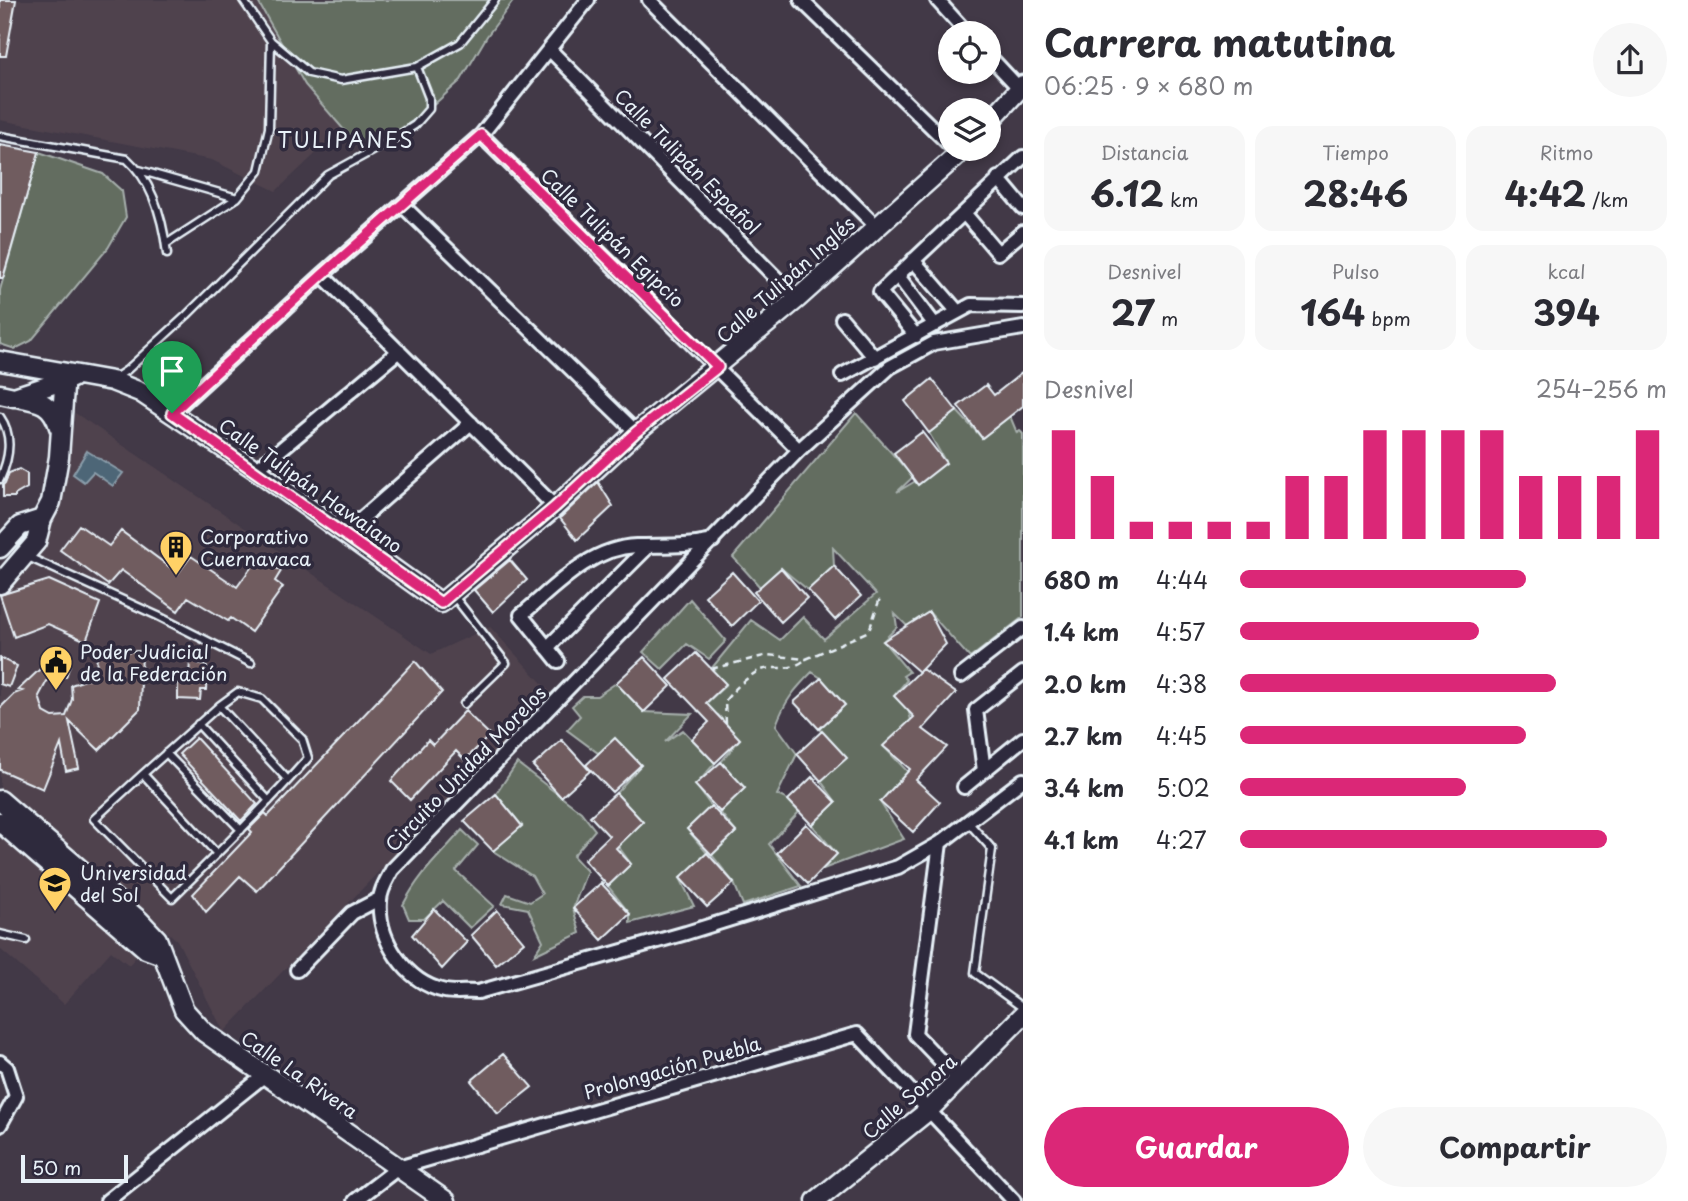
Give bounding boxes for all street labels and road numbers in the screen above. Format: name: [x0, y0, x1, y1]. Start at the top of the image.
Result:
street label: Calle Tulipán Español: [609, 82, 767, 240]
street label: Calle Tulipán Egipcio: [535, 161, 691, 313]
street label: Calle Tulipán Inglés: [709, 209, 861, 349]
street label: Calle Tulipán Hawaiano: [213, 411, 409, 559]
street label: Circuito Unidad Morelos: [378, 679, 552, 857]
street label: Calle La Rivera: [236, 1023, 364, 1125]
street label: Prolongación Puebla: [580, 1028, 764, 1106]
street label: Calle Sonora: [855, 1047, 963, 1145]

